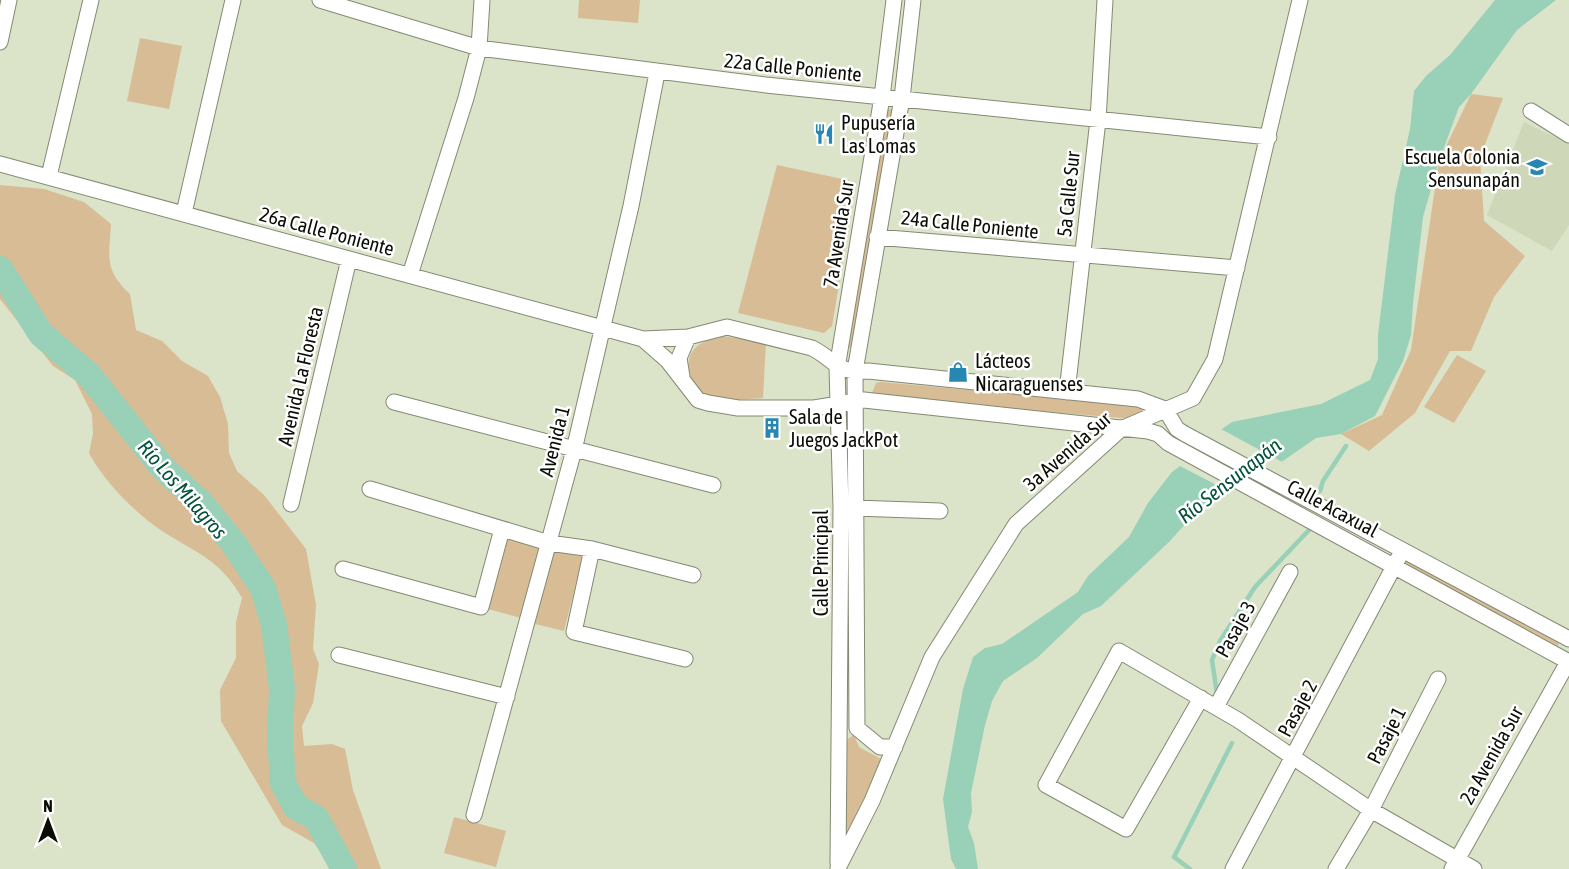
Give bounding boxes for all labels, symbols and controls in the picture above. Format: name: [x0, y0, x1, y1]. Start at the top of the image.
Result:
street label: 22a Calle Poniente: [723, 48, 863, 86]
place label: Pupusería Las Lomas: [841, 111, 916, 157]
restaurant icon: Pupusería Las Lomas: [812, 122, 836, 146]
place label: Escuela Colonia Sensunapán: [1404, 145, 1520, 191]
street label: 5a Calle Sur: [1052, 149, 1084, 238]
school or university icon: Escuela Colonia Sensunapán: [1525, 155, 1549, 179]
street label: 7a Avenida Sur: [818, 178, 858, 289]
street label: 26a Calle Poniente: [257, 202, 397, 260]
street label: 24a Calle Poniente: [900, 205, 1040, 243]
street label: Avenida La Floresta: [273, 304, 327, 448]
place label: Lácteos Nicaraguenses: [975, 349, 1083, 395]
shop icon: Lácteos Nicaraguenses: [946, 360, 970, 384]
street label: Avenida 1: [534, 403, 574, 479]
place label: Sala de Juegos JackPot: [789, 405, 898, 451]
street label: 3a Avenida Sur: [1019, 406, 1116, 495]
building icon: Sala de Juegos JackPot: [760, 416, 784, 440]
water label: Río Sensunapán: [1173, 432, 1285, 528]
water label: Río Los Milagros: [134, 435, 232, 543]
street label: Calle Acaxual: [1284, 475, 1383, 542]
street label: Calle Principal: [809, 509, 832, 616]
street label: Pasaje 3: [1210, 597, 1260, 661]
street label: Pasaje 2: [1273, 676, 1321, 740]
street label: 2a Avenida Sur: [1455, 701, 1528, 808]
street label: Pasaje 1: [1362, 703, 1410, 767]
north arrow: [18, 791, 78, 851]
text: N: [43, 797, 53, 815]

